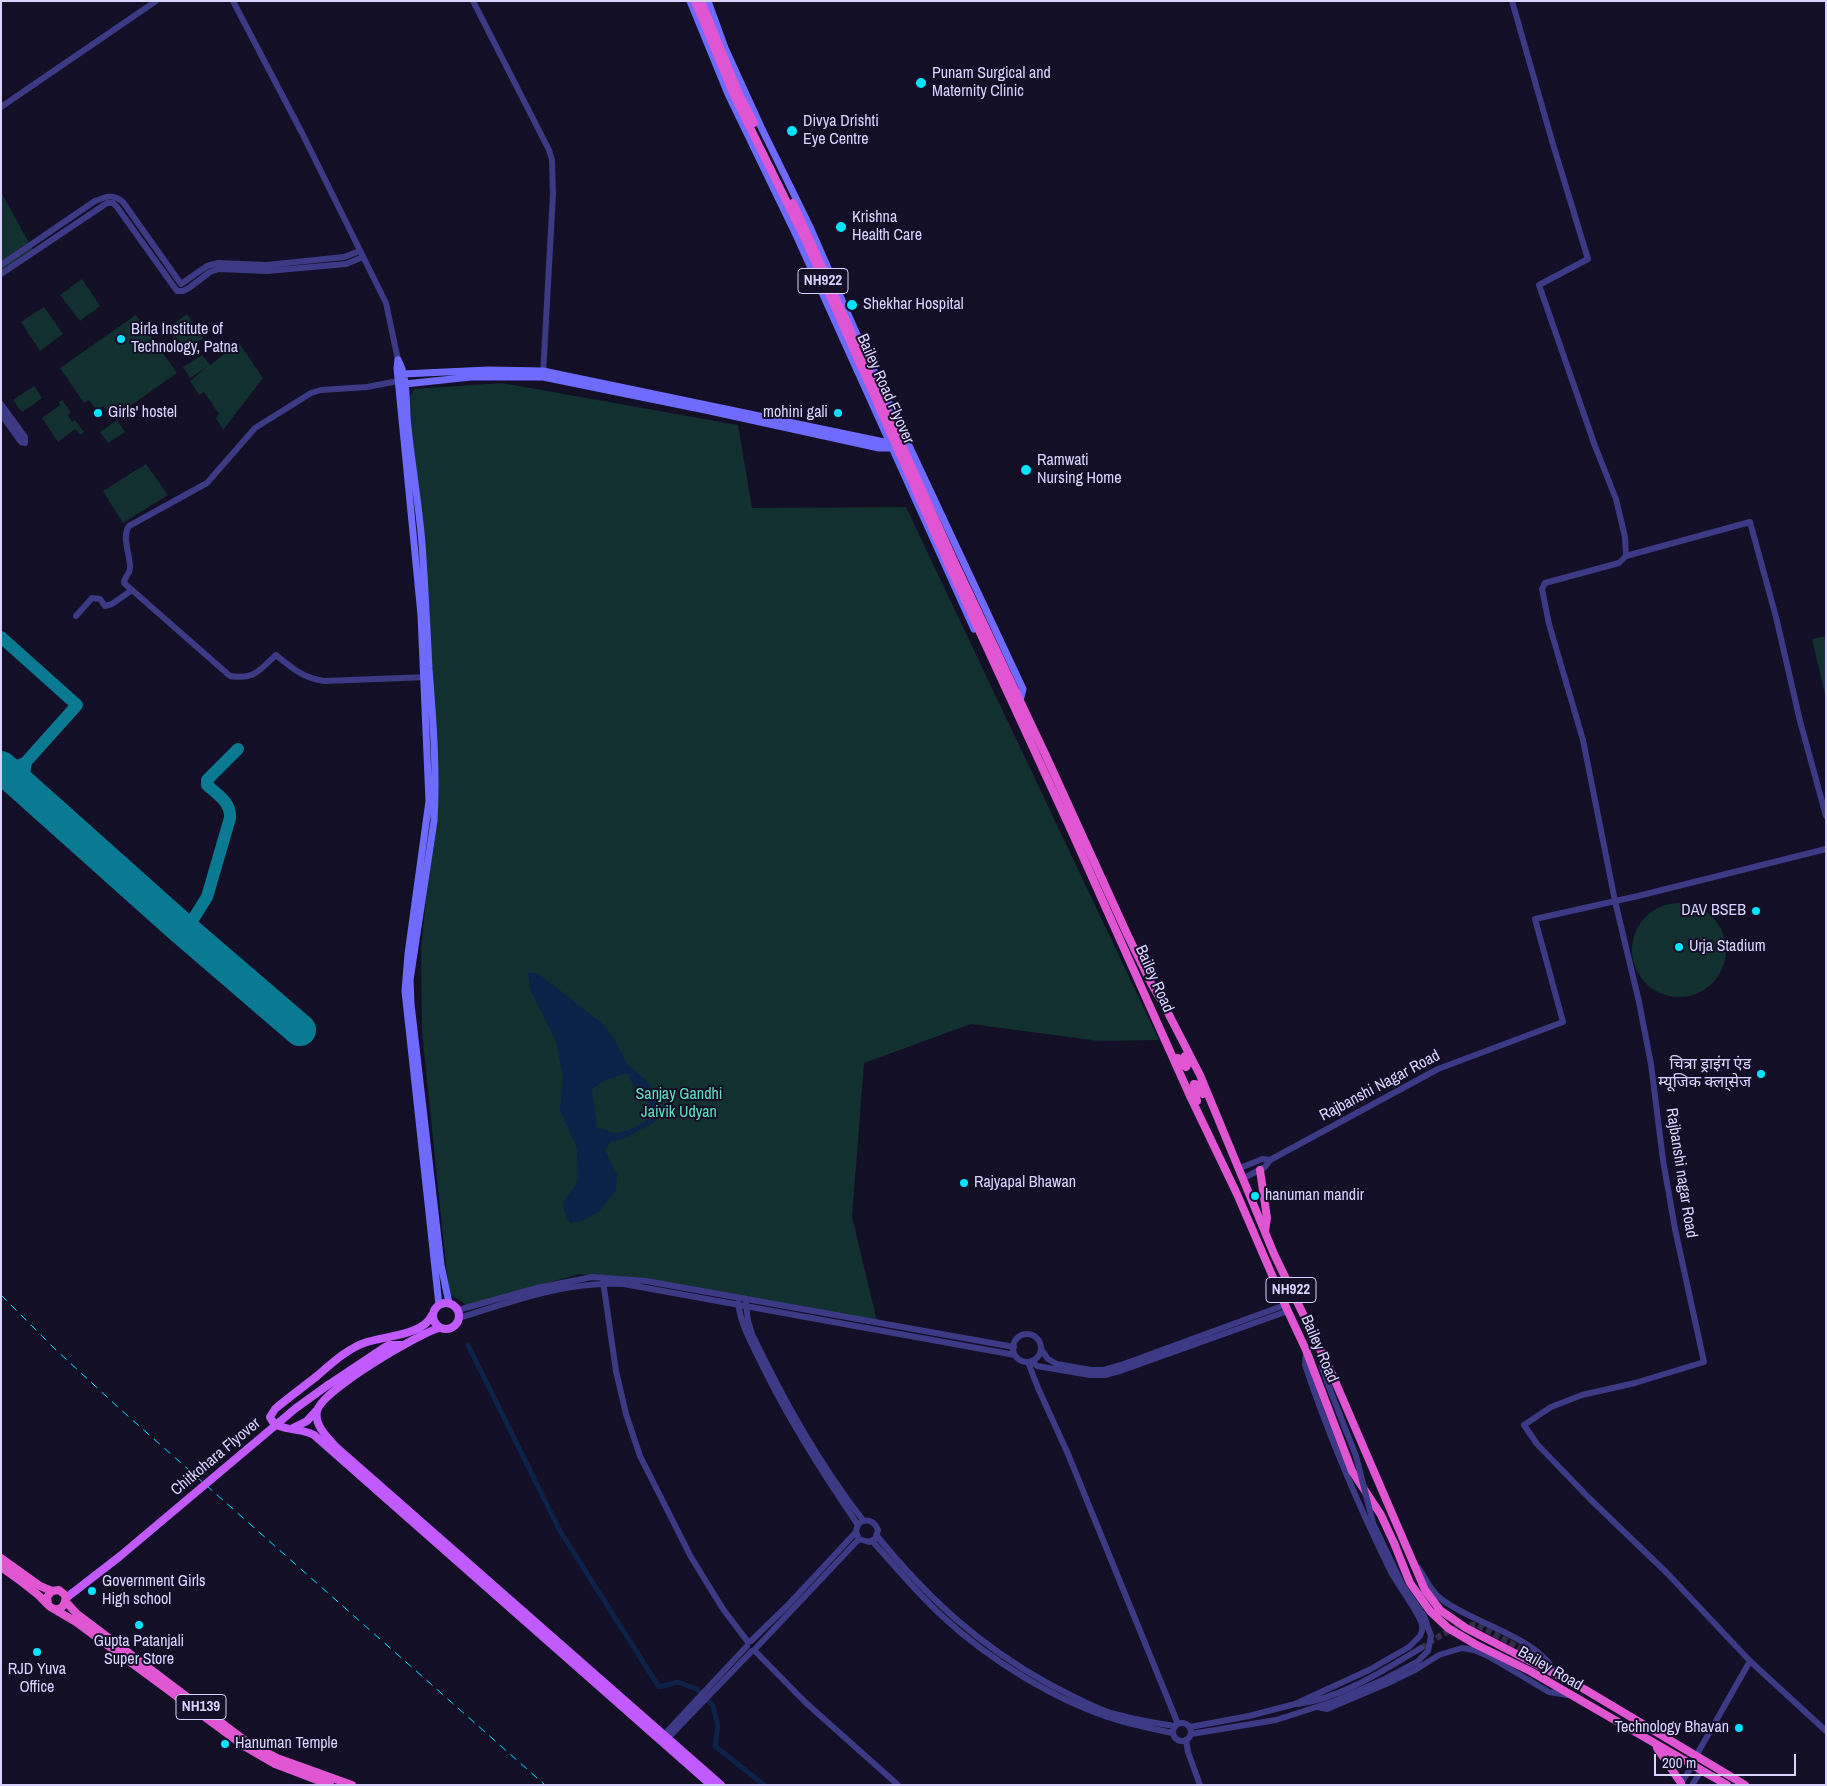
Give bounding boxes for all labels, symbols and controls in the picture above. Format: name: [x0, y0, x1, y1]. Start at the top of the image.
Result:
place label: Punam Surgical and Maternity Clinic: [932, 64, 1051, 102]
marker: Punam Surgical and Maternity Clinic: [914, 76, 928, 90]
place label: Divya Drishti Eye Centre: [803, 112, 879, 150]
marker: Divya Drishti Eye Centre: [785, 124, 799, 138]
place label: Krishna Health Care: [852, 208, 922, 246]
marker: Krishna Health Care: [834, 220, 848, 234]
road number: NH922: [798, 268, 848, 294]
place label: Shekhar Hospital: [863, 295, 964, 315]
marker: Shekhar Hospital: [845, 298, 859, 312]
place label: Birla Institute of Technology, Patna: [131, 320, 238, 358]
street label: Bailey Road Flyover: [852, 331, 918, 447]
marker: Birla Institute of Technology, Patna: [115, 333, 127, 345]
place label: Girls' hostel: [108, 403, 177, 423]
place label: mohini gali: [763, 403, 828, 423]
marker: Girls' hostel: [92, 407, 104, 419]
marker: mohini gali: [832, 407, 844, 419]
place label: Ramwati Nursing Home: [1037, 451, 1122, 489]
marker: Ramwati Nursing Home: [1019, 463, 1033, 477]
place label: DAV BSEB: [1681, 901, 1746, 921]
marker: DAV BSEB: [1750, 905, 1762, 917]
place label: Urja Stadium: [1689, 937, 1766, 957]
marker: Urja Stadium: [1673, 941, 1685, 953]
street label: Bailey Road: [1131, 942, 1177, 1016]
street label: Rajbanshi Nagar Road: [1317, 1046, 1443, 1126]
place label: चित्रा ड्राइंग एंड म्यूजिक क्ला्सेज: [1658, 1055, 1751, 1093]
marker: चित्रा ड्राइंग एंड म्यूजिक क्ला्सेज: [1755, 1068, 1767, 1080]
park label: Sanjay Gandhi Jaivik Udyan: [636, 1085, 722, 1123]
street label: Rajbanshi nagar Road: [1661, 1107, 1701, 1239]
place label: Rajyapal Bhawan: [974, 1173, 1076, 1193]
marker: Rajyapal Bhawan: [958, 1177, 970, 1189]
place label: hanuman mandir: [1265, 1186, 1364, 1206]
marker: hanuman mandir: [1249, 1190, 1261, 1202]
road number: NH922: [1266, 1278, 1316, 1302]
street label: Bailey Road: [1296, 1312, 1342, 1386]
street label: Chitkohara Flyover: [167, 1414, 265, 1500]
place label: Government Girls High school: [102, 1572, 206, 1610]
marker: Government Girls High school: [86, 1585, 98, 1597]
marker: Gupta Patanjali Super Store: [133, 1619, 145, 1631]
place label: Gupta Patanjali Super Store: [94, 1632, 184, 1670]
street label: Bailey Road: [1514, 1643, 1586, 1695]
marker: RJD Yuva Office: [31, 1646, 43, 1658]
place label: RJD Yuva Office: [8, 1660, 66, 1698]
road number: NH139: [176, 1694, 226, 1720]
place label: Technology Bhavan: [1614, 1718, 1729, 1738]
marker: Technology Bhavan: [1733, 1722, 1745, 1734]
place label: Hanuman Temple: [235, 1734, 338, 1754]
marker: Hanuman Temple: [219, 1738, 231, 1750]
scale bar: [1657, 1744, 1800, 1776]
text: 200 m: [1662, 1752, 1696, 1773]

